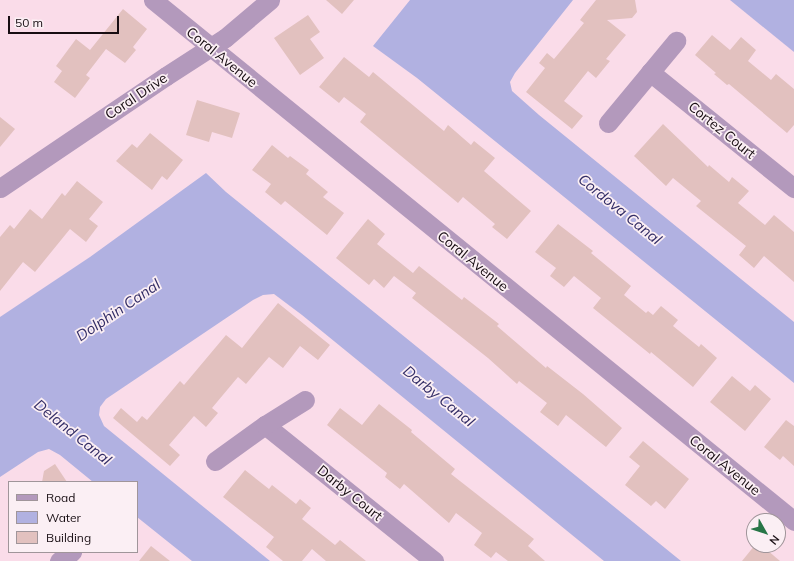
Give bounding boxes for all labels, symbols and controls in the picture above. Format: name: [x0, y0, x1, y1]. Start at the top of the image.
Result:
scale bar: [10, 8, 121, 34]
text: 50 m: [15, 15, 43, 30]
street label: Coral Avenue: [183, 23, 261, 91]
street label: Coral Drive: [102, 69, 170, 123]
street label: Cortez Court: [685, 98, 759, 162]
water label: Cordova Canal: [575, 170, 665, 248]
street label: Coral Avenue: [434, 227, 512, 295]
water label: Dolphin Canal: [72, 275, 164, 345]
water label: Darby Canal: [400, 362, 478, 430]
water label: Deland Canal: [31, 395, 115, 469]
street label: Coral Avenue: [686, 431, 764, 499]
street label: Darby Court: [314, 462, 386, 524]
legend: [8, 481, 138, 553]
text: Road: [46, 490, 75, 505]
text: Water: [46, 510, 81, 525]
north arrow: [746, 513, 786, 553]
text: Building: [46, 530, 91, 545]
text: N: [766, 532, 783, 548]

